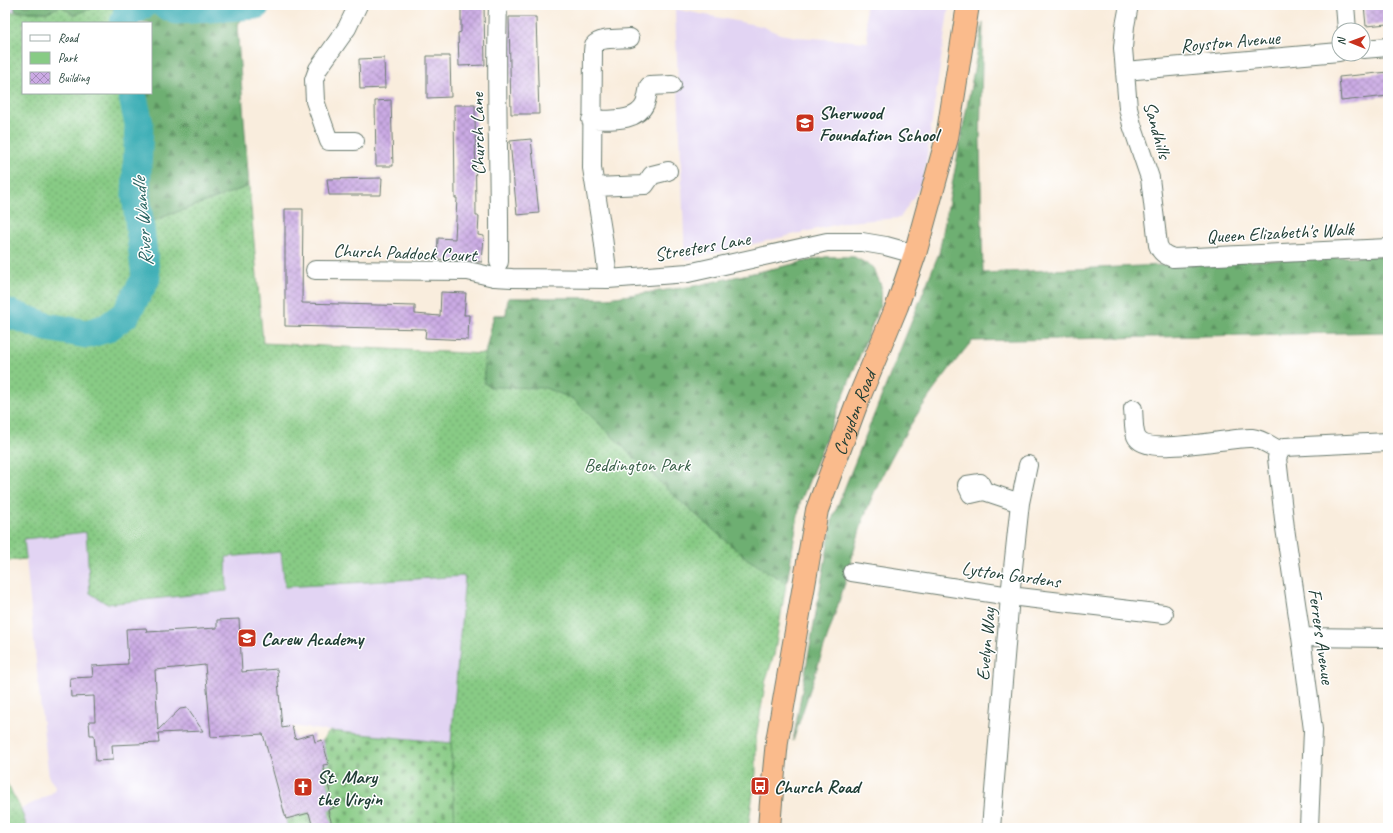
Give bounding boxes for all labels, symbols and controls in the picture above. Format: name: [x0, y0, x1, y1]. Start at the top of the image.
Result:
legend: [22, 22, 152, 94]
north arrow: [1331, 22, 1371, 62]
street label: Royston Avenue: [1180, 26, 1282, 58]
text: Road: [58, 30, 80, 46]
text: N: [1334, 36, 1348, 45]
text: Park: [58, 50, 79, 66]
text: Building: [58, 70, 90, 86]
street label: Church Lane: [465, 91, 491, 175]
street label: Sandhills: [1137, 99, 1177, 163]
place label: Sherwood Foundation School: [819, 101, 942, 147]
school or university icon: Sherwood Foundation School: [794, 112, 816, 134]
water label: River Wandle: [126, 173, 159, 267]
street label: Queen Elizabeth's Walk: [1206, 217, 1356, 249]
street label: Streeters Lane: [653, 226, 754, 267]
street label: Church Paddock Court: [333, 239, 479, 268]
street label: Croydon Road: [828, 364, 883, 459]
park label: Beddington Park: [584, 453, 691, 477]
street label: Lytton Gardens: [960, 556, 1063, 594]
street label: Ferrers Avenue: [1302, 587, 1340, 687]
street label: Evelyn Way: [971, 605, 1001, 681]
school or university icon: Carew Academy: [236, 627, 258, 649]
place label: Carew Academy: [261, 627, 366, 651]
place label: St. Mary the Virgin: [317, 765, 383, 811]
bus stop icon: Church Road: [749, 775, 771, 797]
place label: Church Road: [774, 775, 863, 799]
church icon: St. Mary the Virgin: [292, 776, 314, 798]

